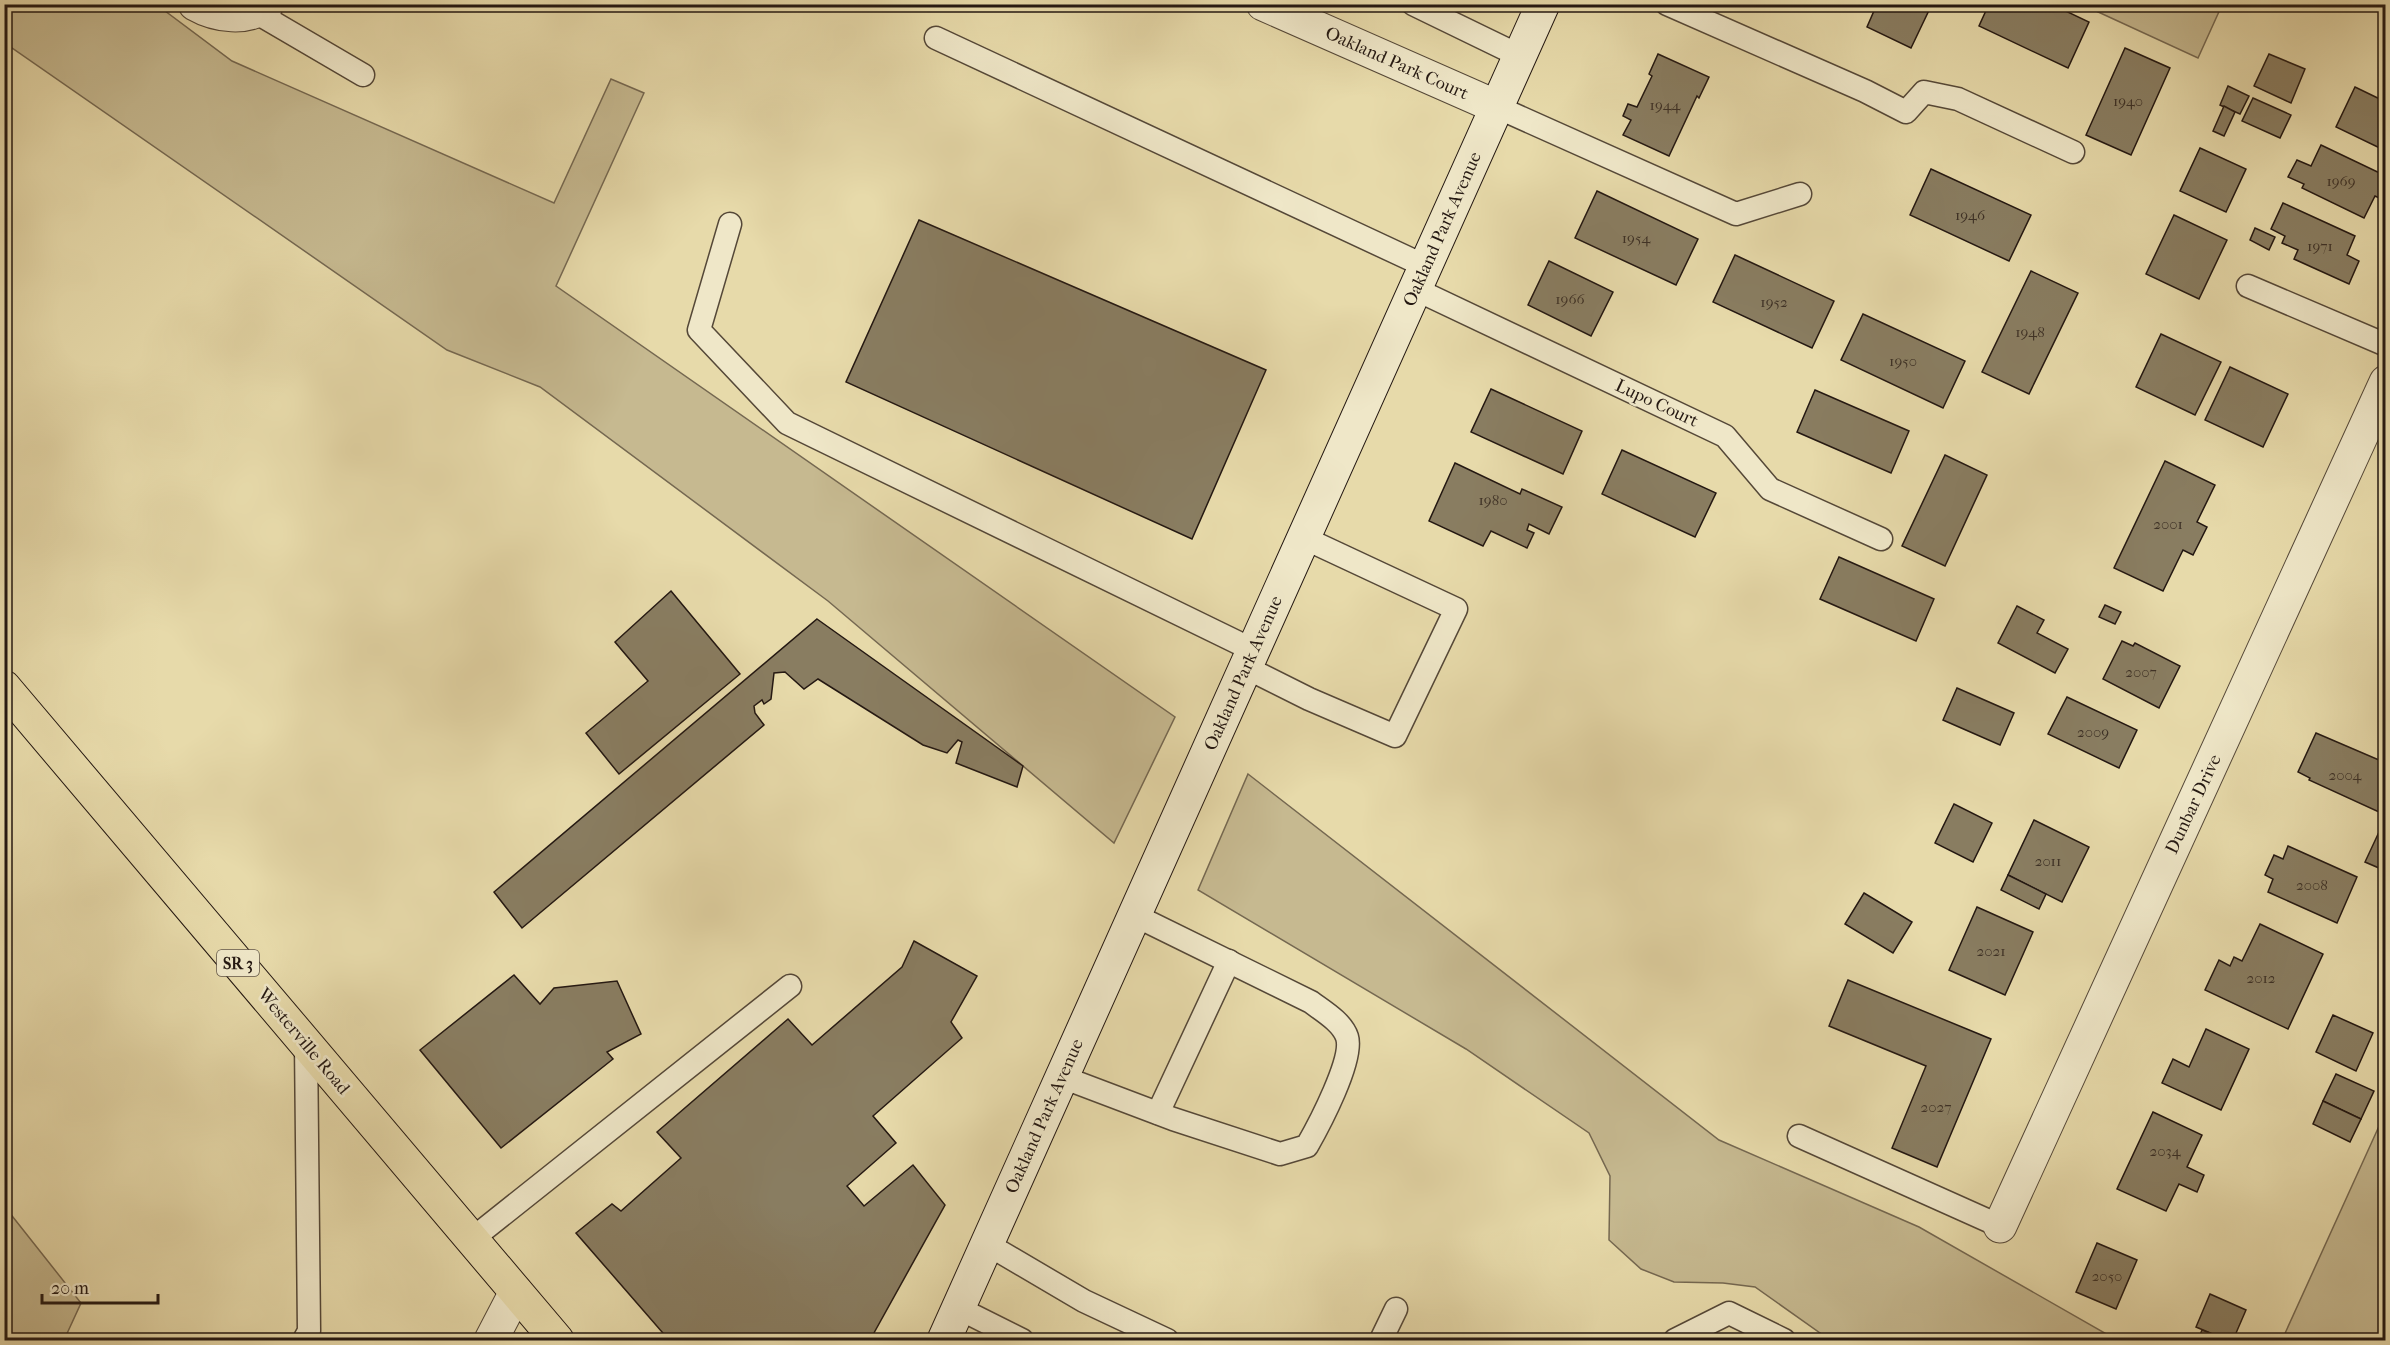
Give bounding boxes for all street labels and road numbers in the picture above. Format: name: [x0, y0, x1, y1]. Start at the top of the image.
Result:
street label: Oakland Park Court: [1322, 22, 1472, 105]
street label: Oakland Park Avenue: [1399, 149, 1486, 310]
street label: Lupo Court: [1612, 375, 1702, 432]
street label: Oakland Park Avenue: [1200, 593, 1287, 754]
street label: Dunbar Drive: [2161, 751, 2226, 857]
road number: SR 3: [217, 950, 259, 976]
street label: Westerville Road: [252, 983, 354, 1099]
street label: Oakland Park Avenue: [1001, 1036, 1088, 1197]

